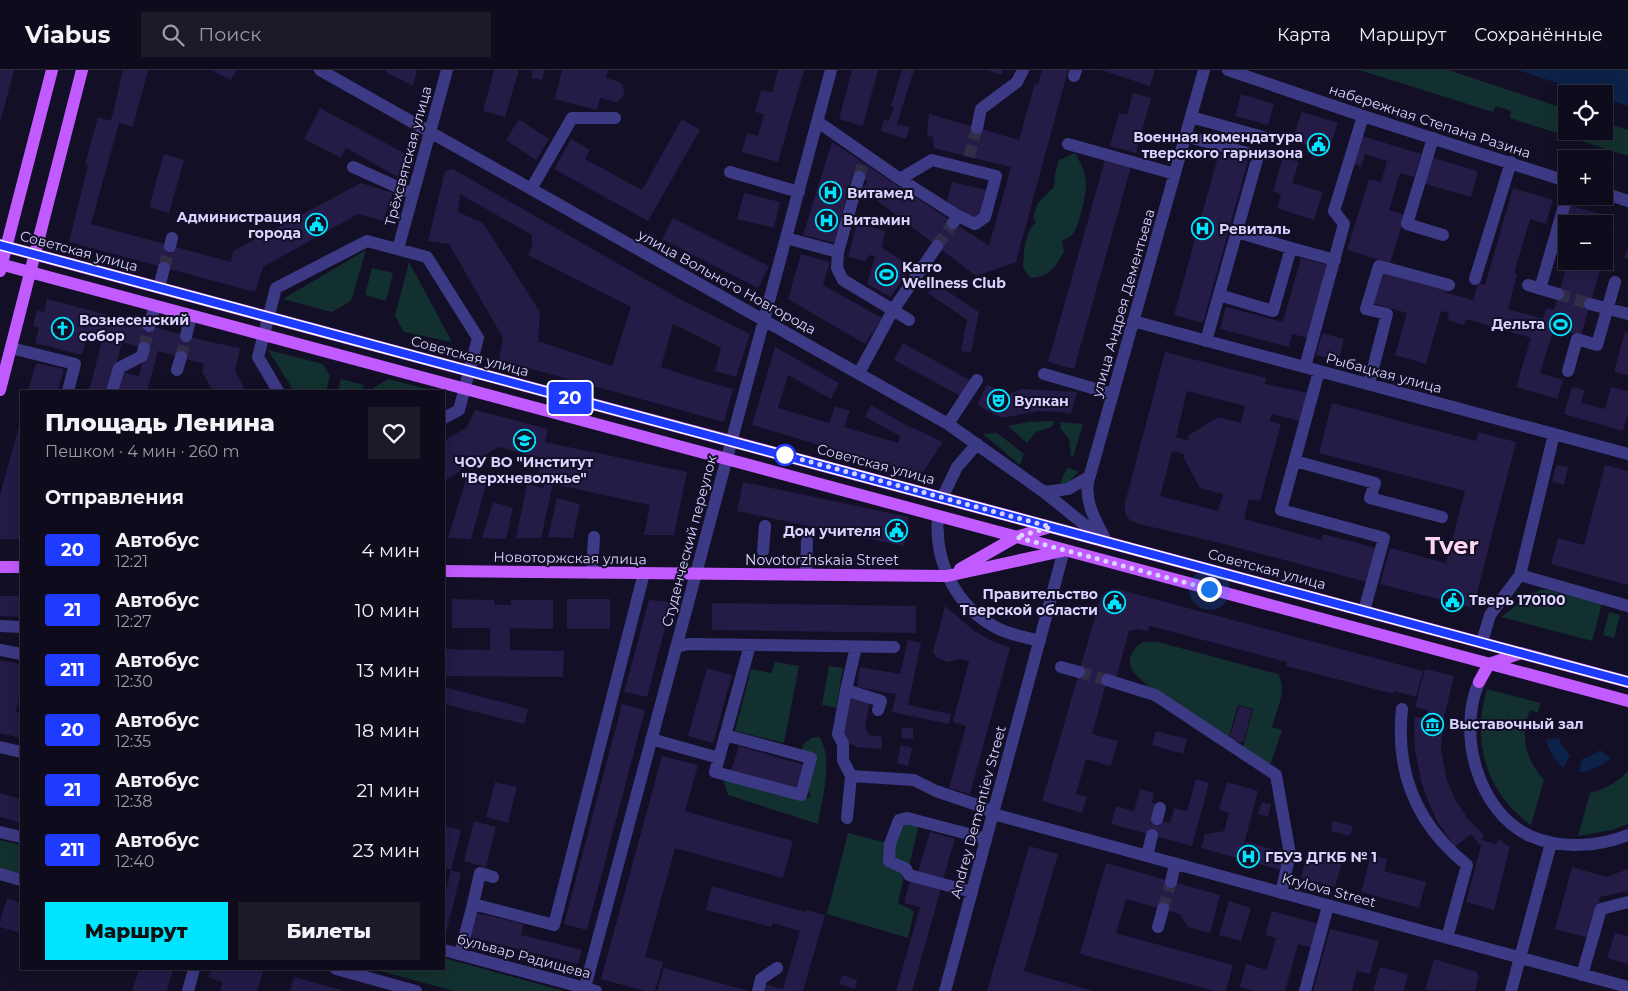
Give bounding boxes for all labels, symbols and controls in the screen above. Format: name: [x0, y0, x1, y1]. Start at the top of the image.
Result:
search box: [141, 12, 491, 57]
text: Viabus: [25, 20, 111, 49]
icon: search: [159, 21, 187, 49]
text: Поиск: [199, 23, 261, 46]
text: Карта: [1277, 24, 1331, 46]
text: Маршрут: [1359, 24, 1446, 46]
text: Сохранённые: [1474, 24, 1603, 46]
street label: набережная Степана Разина: [1327, 80, 1533, 162]
street label: Трёхсвятская улица: [381, 84, 435, 228]
map controls: [1558, 85, 1613, 270]
button: locate: [1558, 85, 1613, 140]
place label: Военная комендатура тверского гарнизона: [1133, 128, 1303, 162]
public building icon: Военная комендатура тверского гарнизона: [1307, 133, 1331, 157]
button: +: [1558, 150, 1613, 205]
hospital icon: Витамед: [819, 181, 843, 205]
place label: Витамед: [847, 184, 914, 202]
street label: улица Андрея Дементьева: [1087, 207, 1159, 400]
place label: Администрация города: [177, 208, 301, 242]
hospital icon: Витамин: [815, 208, 839, 232]
place label: Витамин: [843, 211, 910, 229]
public building icon: Администрация города: [305, 213, 329, 237]
button: −: [1558, 215, 1613, 270]
hospital icon: Ревиталь: [1191, 217, 1215, 241]
place label: Ревиталь: [1219, 220, 1291, 238]
street label: улица Вольного Новгорода: [634, 225, 819, 338]
street label: Советская улица: [18, 227, 140, 275]
place label: Karro Wellness Club: [902, 258, 1006, 292]
sports icon: Karro Wellness Club: [874, 263, 898, 287]
place label: Вознесенский собор: [79, 311, 189, 345]
sports icon: Дельта: [1549, 312, 1573, 336]
place label: Дельта: [1491, 315, 1545, 333]
church icon: Вознесенский собор: [51, 316, 75, 340]
street label: Советская улица: [409, 332, 531, 380]
street label: Рыбацкая улица: [1324, 349, 1444, 397]
line badge: 20: [548, 382, 592, 414]
text: 20: [559, 387, 581, 409]
theatre icon: Вулкан: [986, 389, 1010, 413]
place label: Вулкан: [1014, 392, 1069, 410]
button: heart: [368, 407, 420, 459]
text: Площадь Ленина: [45, 408, 275, 437]
school or university icon: ЧОУ ВО "Институт "Верхневолжье": [512, 428, 536, 452]
street label: Советская улица: [815, 440, 937, 488]
text: Пешком · 4 мин · 260 m: [45, 442, 239, 461]
unlabelled marker: [774, 444, 796, 466]
place label: ЧОУ ВО "Институт "Верхневолжье": [455, 453, 594, 487]
street label: Студенческий переулок: [657, 453, 721, 629]
text: Отправления: [45, 486, 184, 509]
public building icon: Дом учителя: [885, 519, 909, 543]
place label: Дом учителя: [783, 522, 881, 540]
text: Автобус: [115, 529, 199, 552]
district label: Tver: [1425, 531, 1479, 560]
text: 20: [61, 539, 84, 561]
text: 4 мин: [362, 539, 420, 562]
street label: Советская улица: [1206, 545, 1328, 593]
street label: Новоторжская улица: [493, 548, 647, 568]
street label: Novotorzhskaia Street: [745, 551, 899, 569]
text: 12:21: [115, 552, 148, 571]
your location: [1197, 577, 1222, 602]
place label: Правительство Тверской области: [960, 585, 1098, 619]
public building icon: Тверь 170100: [1441, 588, 1465, 612]
text: Автобус: [115, 589, 199, 612]
public building icon: Правительство Тверской области: [1102, 590, 1126, 614]
place label: Тверь 170100: [1469, 591, 1565, 609]
text: 21: [64, 599, 81, 621]
text: 10 мин: [355, 599, 420, 622]
text: 12:27: [115, 612, 152, 631]
text: Автобус: [115, 649, 199, 672]
text: 211: [60, 659, 85, 681]
text: 13 мин: [357, 659, 420, 682]
text: 12:30: [115, 672, 153, 691]
text: Автобус: [115, 709, 199, 732]
museum icon: Выставочный зал: [1421, 712, 1445, 736]
place label: Выставочный зал: [1449, 715, 1584, 733]
text: 20: [61, 719, 84, 741]
text: 18 мин: [355, 719, 420, 742]
street label: Andrey Dementiev Street: [946, 723, 1010, 900]
text: 12:35: [115, 732, 151, 751]
text: Автобус: [115, 769, 199, 792]
text: 21: [64, 779, 81, 801]
text: 21 мин: [356, 779, 420, 802]
text: 12:38: [115, 792, 153, 811]
text: Автобус: [115, 829, 199, 852]
text: 211: [60, 839, 85, 861]
text: 23 мин: [353, 839, 420, 862]
hospital icon: ГБУЗ ДГКБ № 1: [1237, 845, 1261, 869]
place label: ГБУЗ ДГКБ № 1: [1265, 848, 1377, 866]
text: 12:40: [115, 852, 154, 871]
street label: Krylova Street: [1280, 869, 1378, 911]
button: Маршрут: [45, 902, 228, 960]
button: Билеты: [238, 902, 420, 960]
street label: бульвар Радищева: [455, 929, 593, 983]

